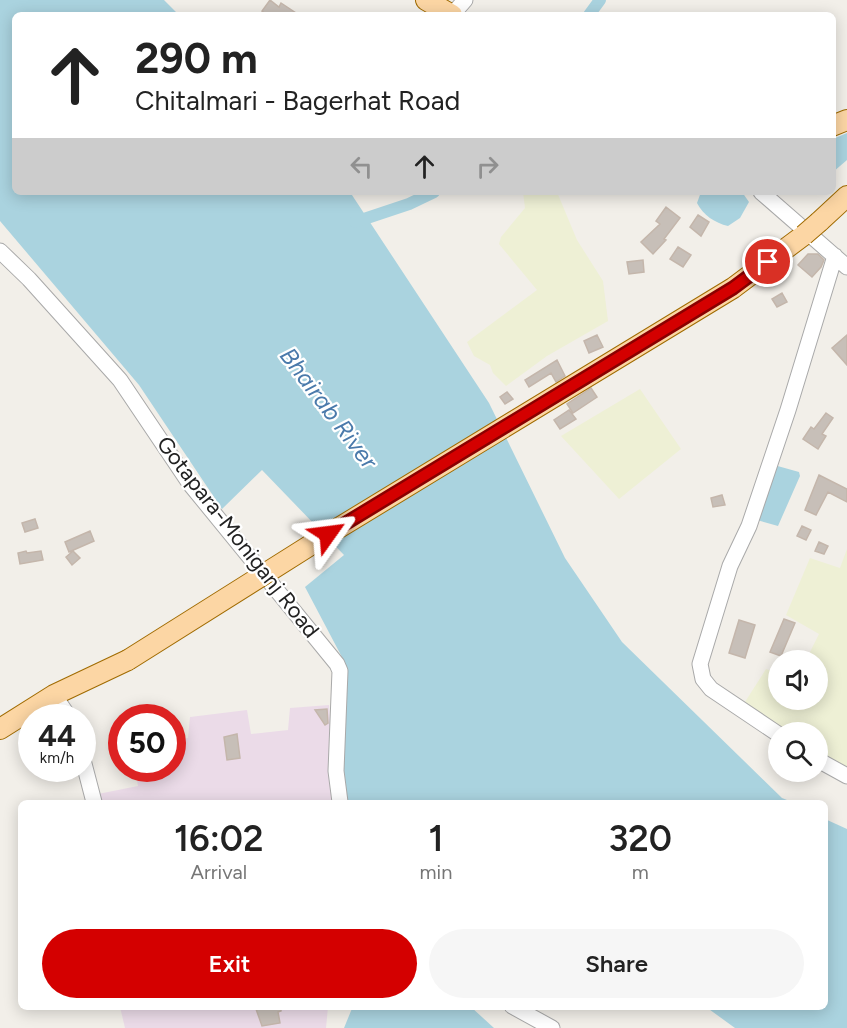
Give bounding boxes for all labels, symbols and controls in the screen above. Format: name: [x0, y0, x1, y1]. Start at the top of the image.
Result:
text: 290 m: [135, 33, 258, 84]
icon: ahead: [36, 36, 114, 114]
text: Chitalmari - Bagerhat Road: [135, 84, 460, 117]
icon: left: [345, 150, 378, 183]
icon: ahead: [408, 150, 441, 183]
icon: right: [471, 150, 504, 183]
pin: [742, 236, 793, 287]
icon: arrive: [751, 245, 784, 278]
water label: Bhairab River: [274, 342, 384, 475]
street label: Gotapara-Moniganj Road: [151, 431, 325, 643]
position arrow: [296, 502, 360, 566]
map controls: [768, 650, 828, 782]
button: sound: [768, 650, 828, 710]
speed limit sign: 50: [108, 704, 186, 782]
text: 44: [38, 717, 76, 754]
button: search: [768, 722, 828, 782]
text: km/h: [40, 749, 74, 767]
text: 16:02: [174, 817, 264, 860]
text: 1: [428, 817, 444, 860]
text: 320: [608, 817, 672, 860]
text: Arrival: [191, 860, 247, 884]
text: min: [420, 860, 452, 884]
text: m: [632, 860, 649, 884]
button: Exit: [42, 929, 417, 998]
button: Share: [429, 929, 804, 998]

